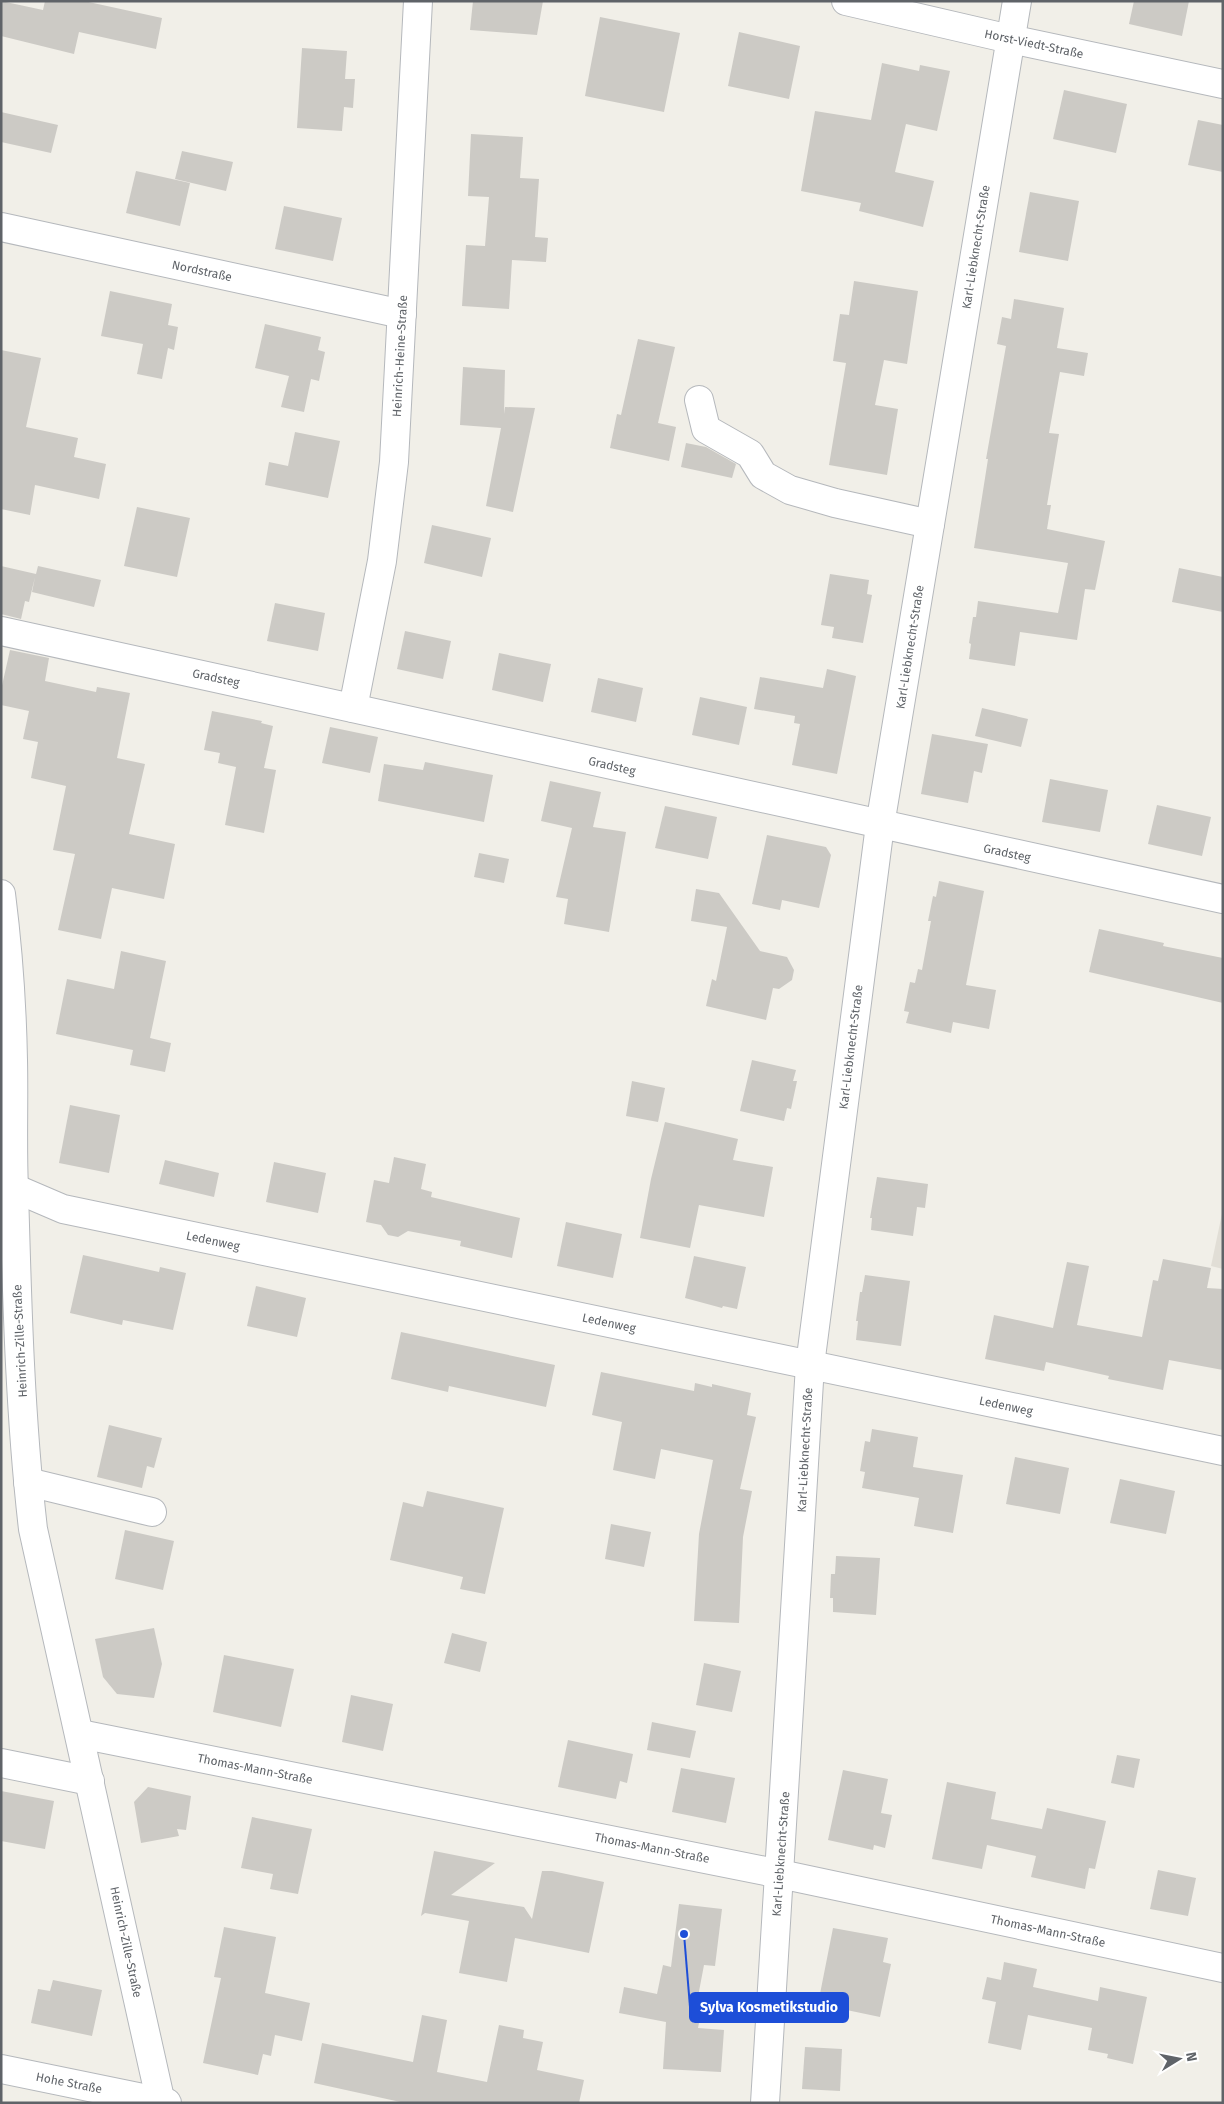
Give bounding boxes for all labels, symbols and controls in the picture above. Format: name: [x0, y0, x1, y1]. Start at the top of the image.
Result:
street label: Horst-Viedt-Straße: [983, 27, 1085, 61]
street label: Karl-Liebknecht-Straße: [959, 184, 993, 310]
street label: Nordstraße: [171, 258, 233, 284]
street label: Heinrich-Heine-Straße: [390, 295, 410, 417]
street label: Karl-Liebknecht-Straße: [893, 584, 927, 710]
street label: Gradsteg: [191, 666, 242, 690]
street label: Gradsteg: [587, 754, 638, 778]
street label: Gradsteg: [982, 841, 1033, 865]
street label: Karl-Liebknecht-Straße: [836, 984, 866, 1110]
street label: Ledenweg: [185, 1229, 242, 1254]
street label: Heinrich-Zille-Straße: [10, 1284, 30, 1398]
street label: Ledenweg: [581, 1311, 638, 1336]
street label: Karl-Liebknecht-Straße: [795, 1387, 815, 1513]
street label: Ledenweg: [978, 1394, 1035, 1419]
street label: Thomas-Mann-Straße: [196, 1751, 314, 1787]
street label: Karl-Liebknecht-Straße: [770, 1791, 792, 1917]
street label: Thomas-Mann-Straße: [593, 1830, 711, 1866]
street label: Heinrich-Zille-Straße: [107, 1885, 145, 1999]
street label: Thomas-Mann-Straße: [989, 1912, 1107, 1950]
callout: Sylva Kosmetikstudio: [690, 1993, 848, 2022]
text: Sylva Kosmetikstudio: [700, 1999, 838, 2016]
north arrow: [1154, 2034, 1204, 2084]
text: N: [1182, 2051, 1200, 2063]
street label: Hohe Straße: [35, 2070, 103, 2096]

